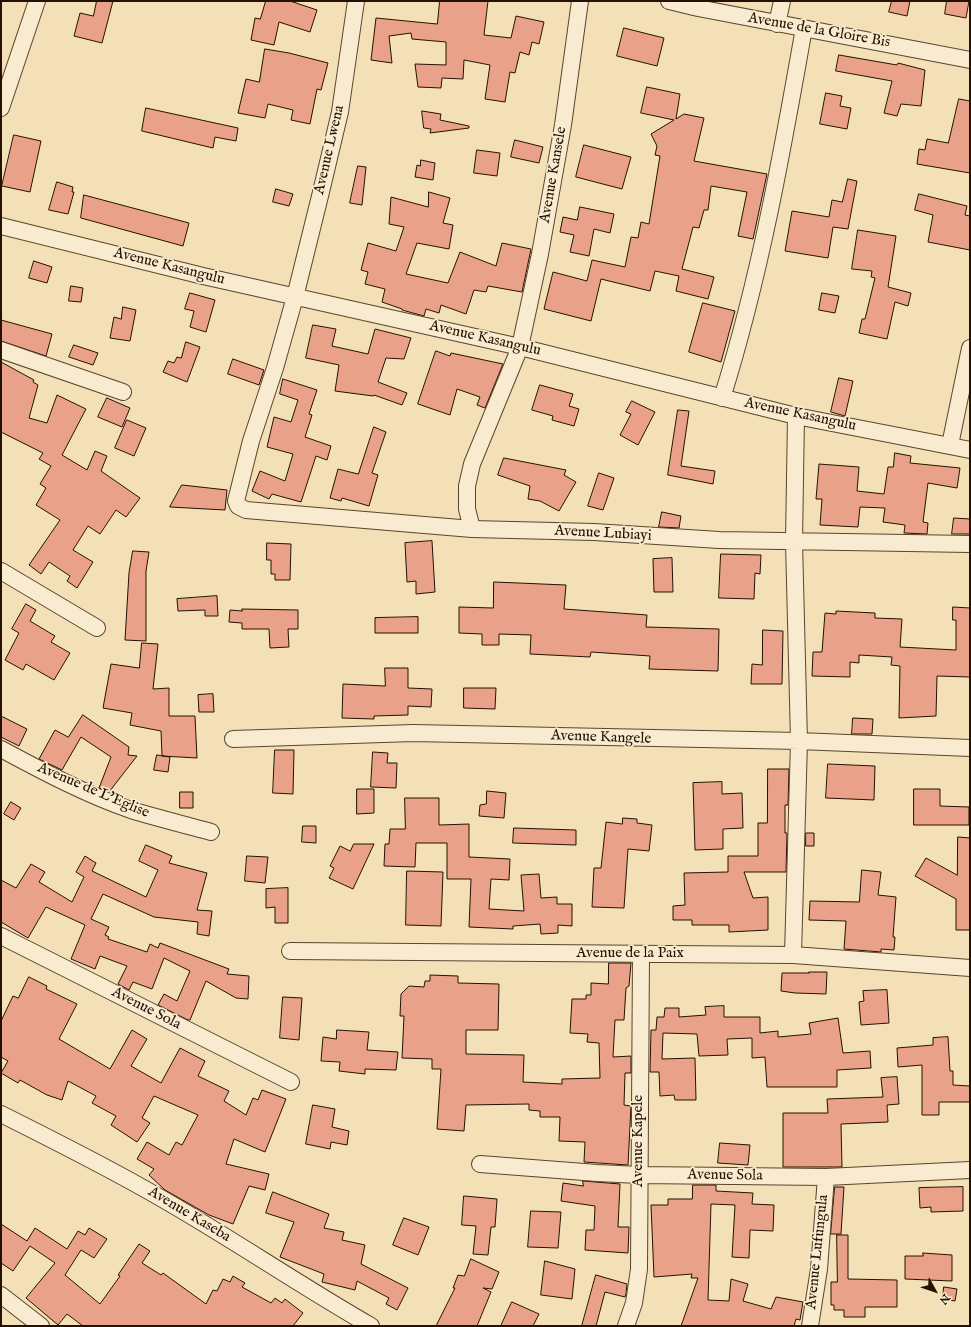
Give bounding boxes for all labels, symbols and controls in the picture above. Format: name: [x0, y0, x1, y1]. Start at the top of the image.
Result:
street label: Avenue de la Gloire Bis: [747, 10, 891, 52]
street label: Avenue Lwena: [311, 104, 349, 196]
street label: Avenue Kansele: [537, 125, 571, 225]
street label: Avenue Kasangulu: [112, 244, 226, 290]
street label: Avenue Kasangulu: [427, 317, 543, 361]
street label: Avenue Kasangulu: [742, 394, 858, 436]
street label: Avenue Lubiayi: [554, 522, 652, 546]
street label: Avenue Kangele: [551, 727, 651, 749]
street label: Avenue de L'Eglise: [34, 759, 152, 823]
street label: Avenue de la Paix: [576, 945, 684, 963]
street label: Avenue Sola: [108, 984, 184, 1034]
street label: Avenue Kapele: [630, 1095, 648, 1187]
street label: Avenue Sola: [687, 1166, 763, 1186]
street label: Avenue Kaseba: [144, 1183, 234, 1247]
street label: Avenue Lufungula: [803, 1194, 833, 1310]
north arrow: [915, 1271, 955, 1311]
text: N: [936, 1291, 953, 1307]

